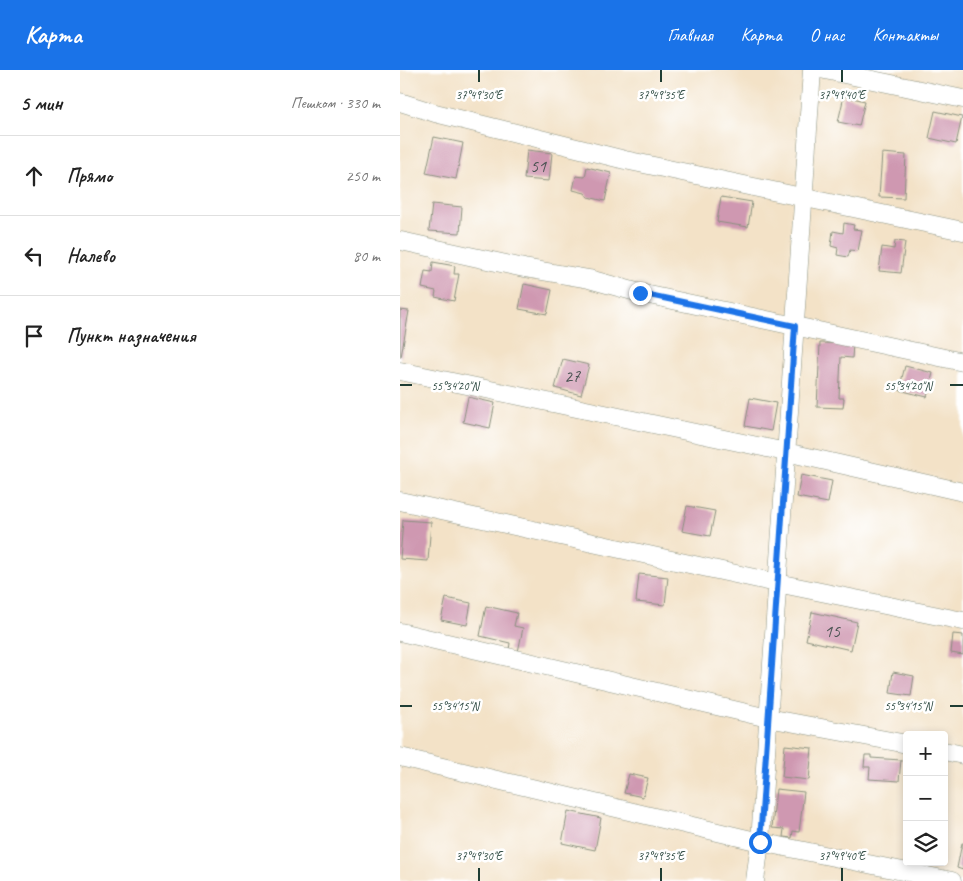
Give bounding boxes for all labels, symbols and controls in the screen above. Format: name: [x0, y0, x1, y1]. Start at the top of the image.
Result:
text: Карта: [25, 20, 82, 50]
text: Главная: [668, 24, 713, 46]
text: Карта: [741, 24, 782, 46]
text: О нас: [810, 24, 845, 46]
text: Контакты: [873, 24, 938, 46]
text: 37°49'30"E: [456, 87, 504, 103]
text: 37°49'35"E: [638, 87, 686, 103]
text: 37°49'40"E: [819, 87, 867, 103]
text: 5 мин: [20, 90, 62, 116]
text: Пешком · 330 m: [291, 93, 380, 113]
house number: 51: [530, 155, 547, 177]
icon: ahead: [20, 162, 48, 190]
text: Прямо: [67, 164, 112, 188]
text: 250 m: [346, 166, 380, 186]
icon: left: [20, 242, 48, 270]
text: Налево: [67, 244, 115, 268]
text: 80 m: [353, 246, 380, 266]
route end: [629, 282, 652, 305]
icon: arrive: [20, 322, 48, 350]
text: Пункт назначения: [67, 324, 196, 348]
house number: 27: [564, 365, 581, 387]
text: 55°34'20"N: [431, 378, 480, 394]
text: 55°34'20"N: [884, 378, 933, 394]
house number: 15: [824, 620, 841, 642]
text: 55°34'15"N: [431, 698, 480, 714]
text: 55°34'15"N: [884, 698, 933, 714]
map controls: [903, 731, 948, 866]
button: +: [903, 731, 948, 776]
button: −: [903, 776, 948, 821]
button: layers: [903, 821, 948, 866]
route start: [749, 831, 772, 854]
text: 37°49'30"E: [456, 848, 504, 864]
text: 37°49'35"E: [638, 848, 686, 864]
text: 37°49'40"E: [819, 848, 867, 864]

